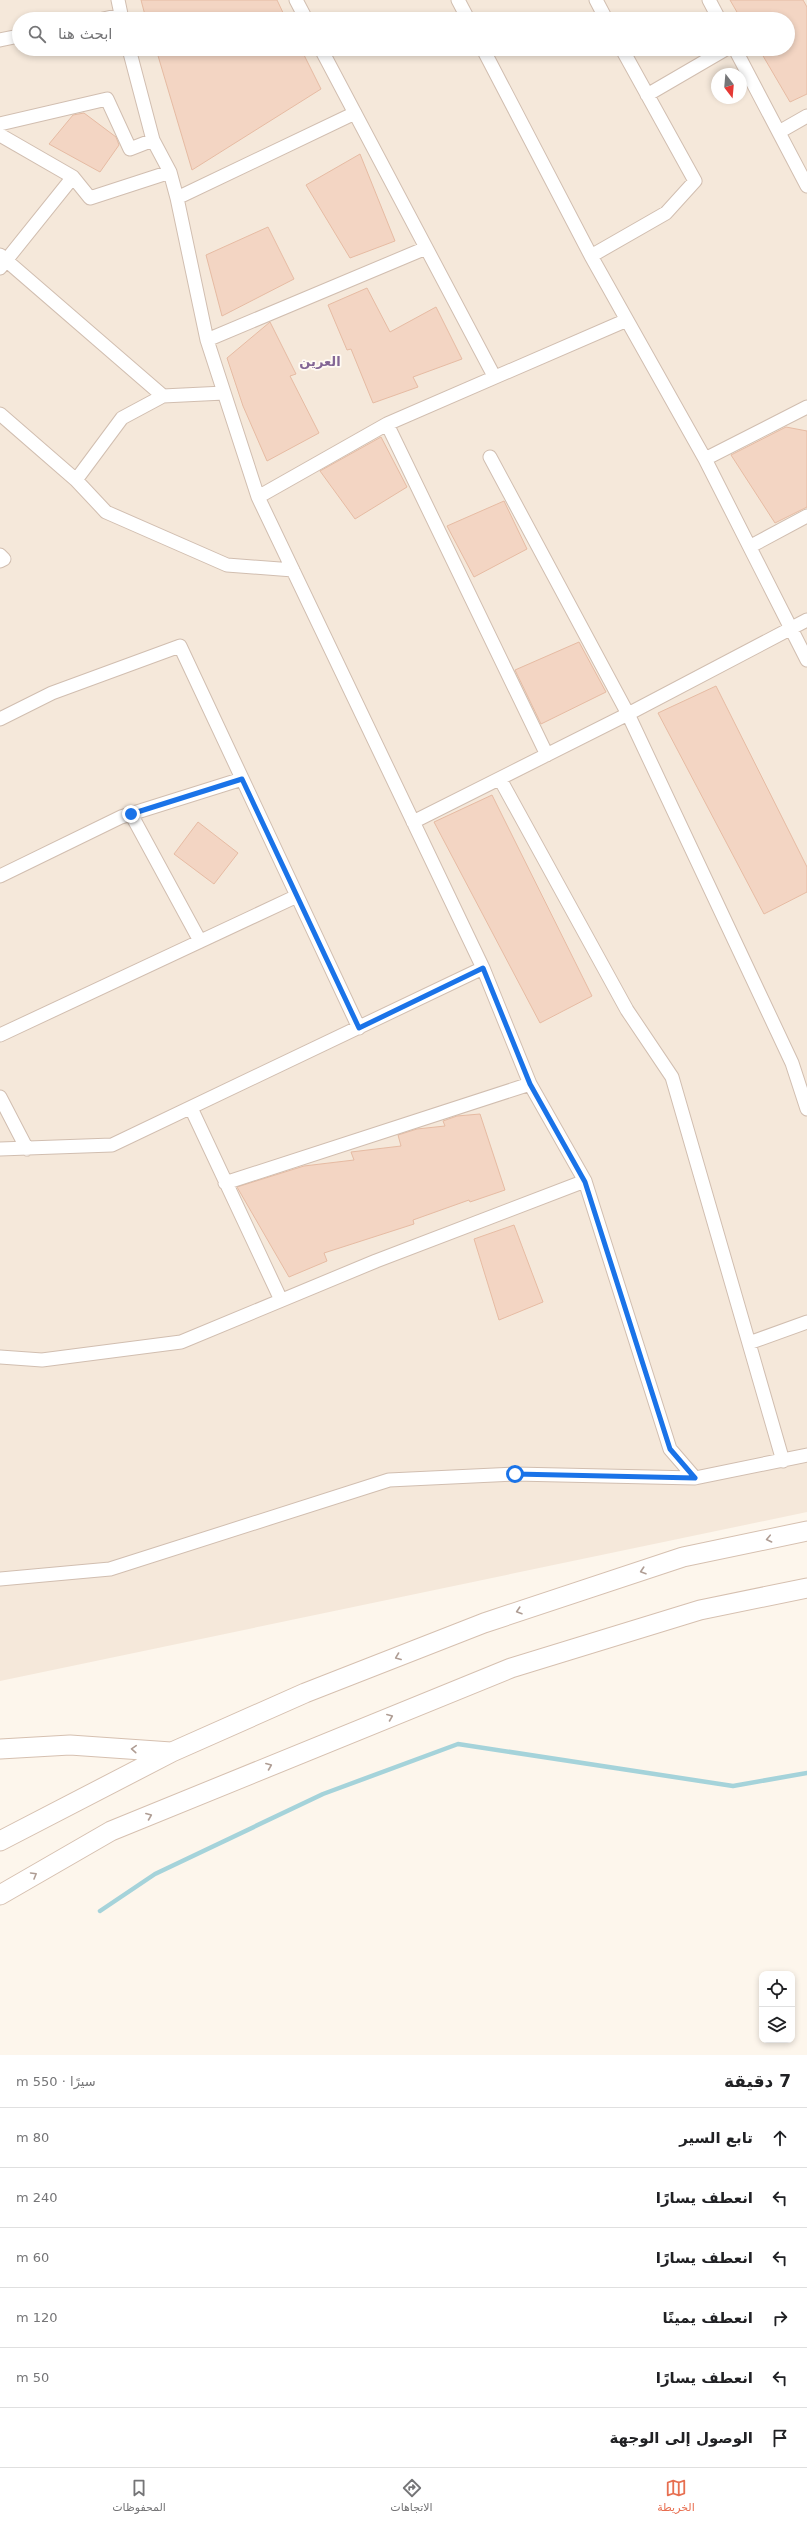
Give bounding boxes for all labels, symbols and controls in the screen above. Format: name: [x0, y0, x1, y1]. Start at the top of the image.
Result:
search box: [12, 12, 795, 56]
icon: search: [26, 23, 48, 45]
text: ابحث هنا: [58, 25, 113, 43]
north arrow: [711, 68, 747, 104]
district label: العرين: [299, 354, 341, 369]
route end: [122, 805, 140, 823]
route start: [506, 1465, 524, 1483]
one-way arrow: [766, 1534, 772, 1542]
one-way arrow: [640, 1566, 647, 1574]
one-way arrow: [516, 1606, 523, 1615]
one-way arrow: [394, 1652, 401, 1660]
one-way arrow: [386, 1714, 393, 1722]
one-way arrow: [131, 1745, 137, 1754]
one-way arrow: [266, 1763, 273, 1771]
one-way arrow: [145, 1812, 152, 1820]
one-way arrow: [30, 1873, 37, 1880]
map controls: [759, 1971, 795, 2043]
button: locate: [759, 1971, 795, 2007]
button: layers: [759, 2007, 795, 2043]
text: 7 دقيقة: [724, 2071, 791, 2091]
text: سيرًا · 550 m: [16, 2074, 96, 2089]
icon: ahead: [769, 2127, 791, 2149]
text: تابع السير: [679, 2129, 753, 2147]
text: 80 m: [16, 2130, 49, 2145]
icon: left: [769, 2187, 791, 2209]
text: انعطف يسارًا: [656, 2189, 753, 2207]
text: 240 m: [16, 2190, 58, 2205]
icon: left: [769, 2247, 791, 2269]
text: انعطف يسارًا: [656, 2249, 753, 2267]
text: 60 m: [16, 2250, 49, 2265]
icon: right: [769, 2307, 791, 2329]
text: انعطف يمينًا: [662, 2309, 753, 2327]
text: 120 m: [16, 2310, 58, 2325]
icon: left: [769, 2367, 791, 2389]
text: انعطف يسارًا: [656, 2369, 753, 2387]
text: 50 m: [16, 2370, 49, 2385]
icon: arrive: [769, 2427, 791, 2449]
text: الوصول إلى الوجهة: [610, 2429, 753, 2447]
tab: المحفوظات: [112, 2477, 166, 2514]
tab: الاتجاهات: [390, 2477, 433, 2514]
tab: الخريطة: [657, 2477, 695, 2514]

